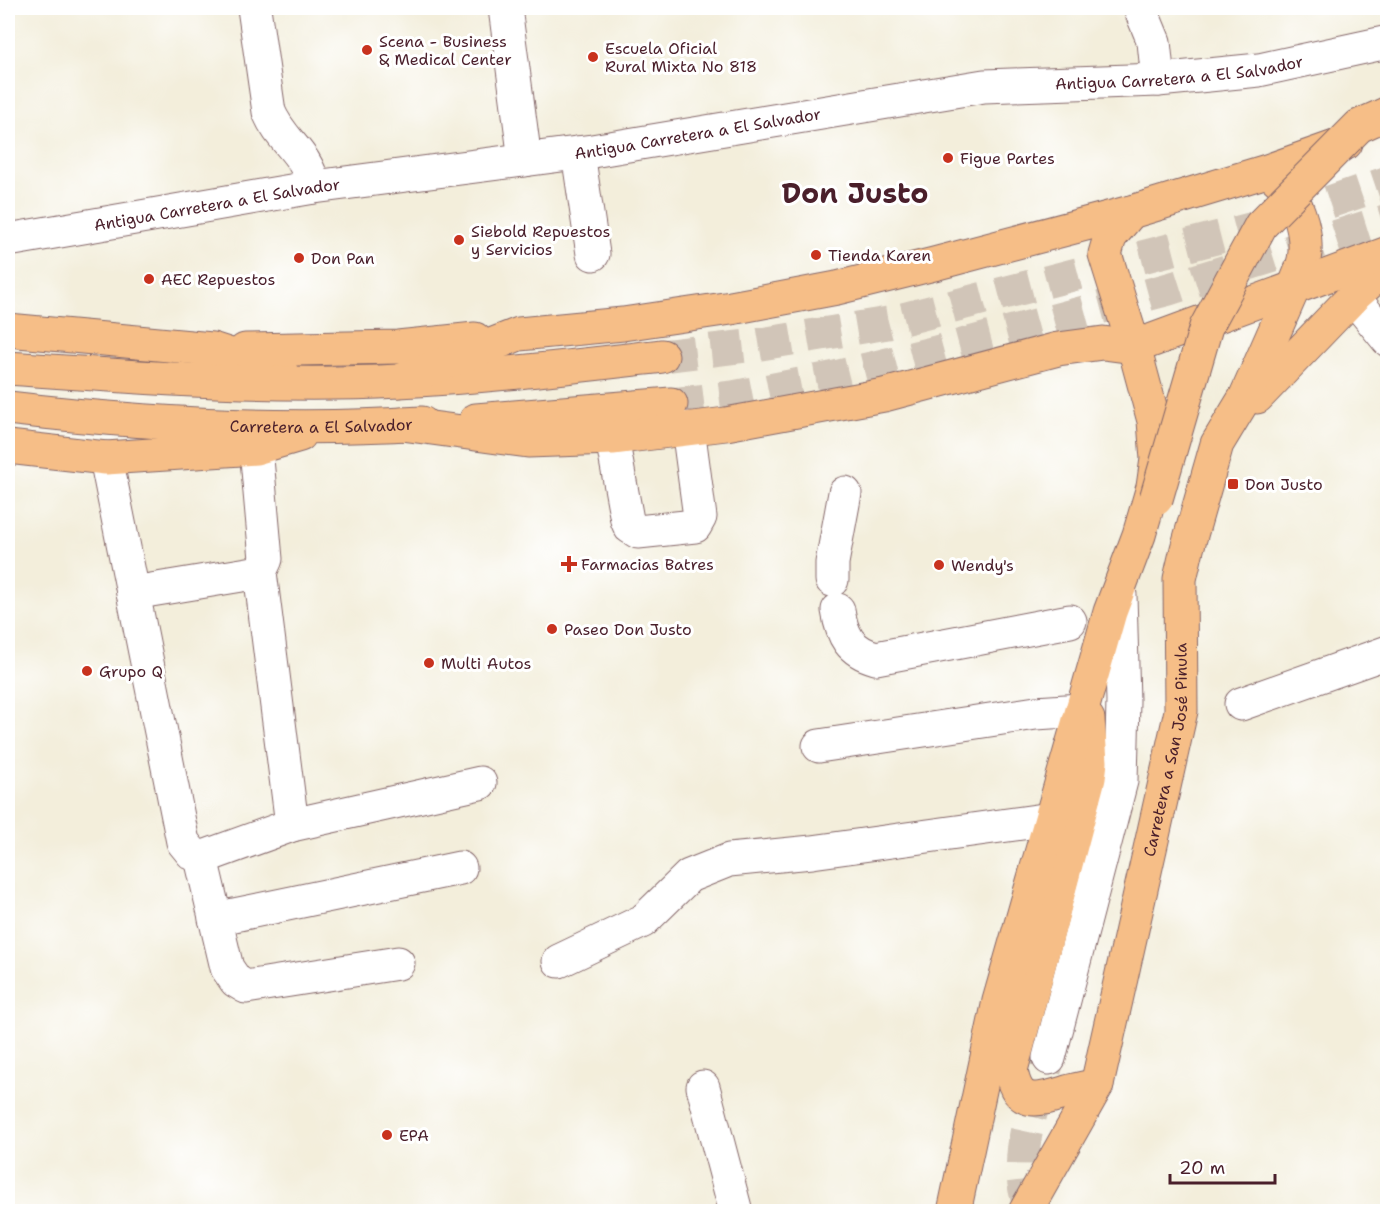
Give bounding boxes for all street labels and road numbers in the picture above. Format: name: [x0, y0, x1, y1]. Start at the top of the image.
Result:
street label: Antigua Carretera a El Salvador: [1055, 51, 1305, 95]
street label: Antigua Carretera a El Salvador: [573, 103, 822, 164]
street label: Antigua Carretera a El Salvador: [92, 174, 341, 236]
street label: Carretera a El Salvador: [229, 414, 413, 438]
street label: Carretera a San José Pinula: [1139, 643, 1192, 859]

